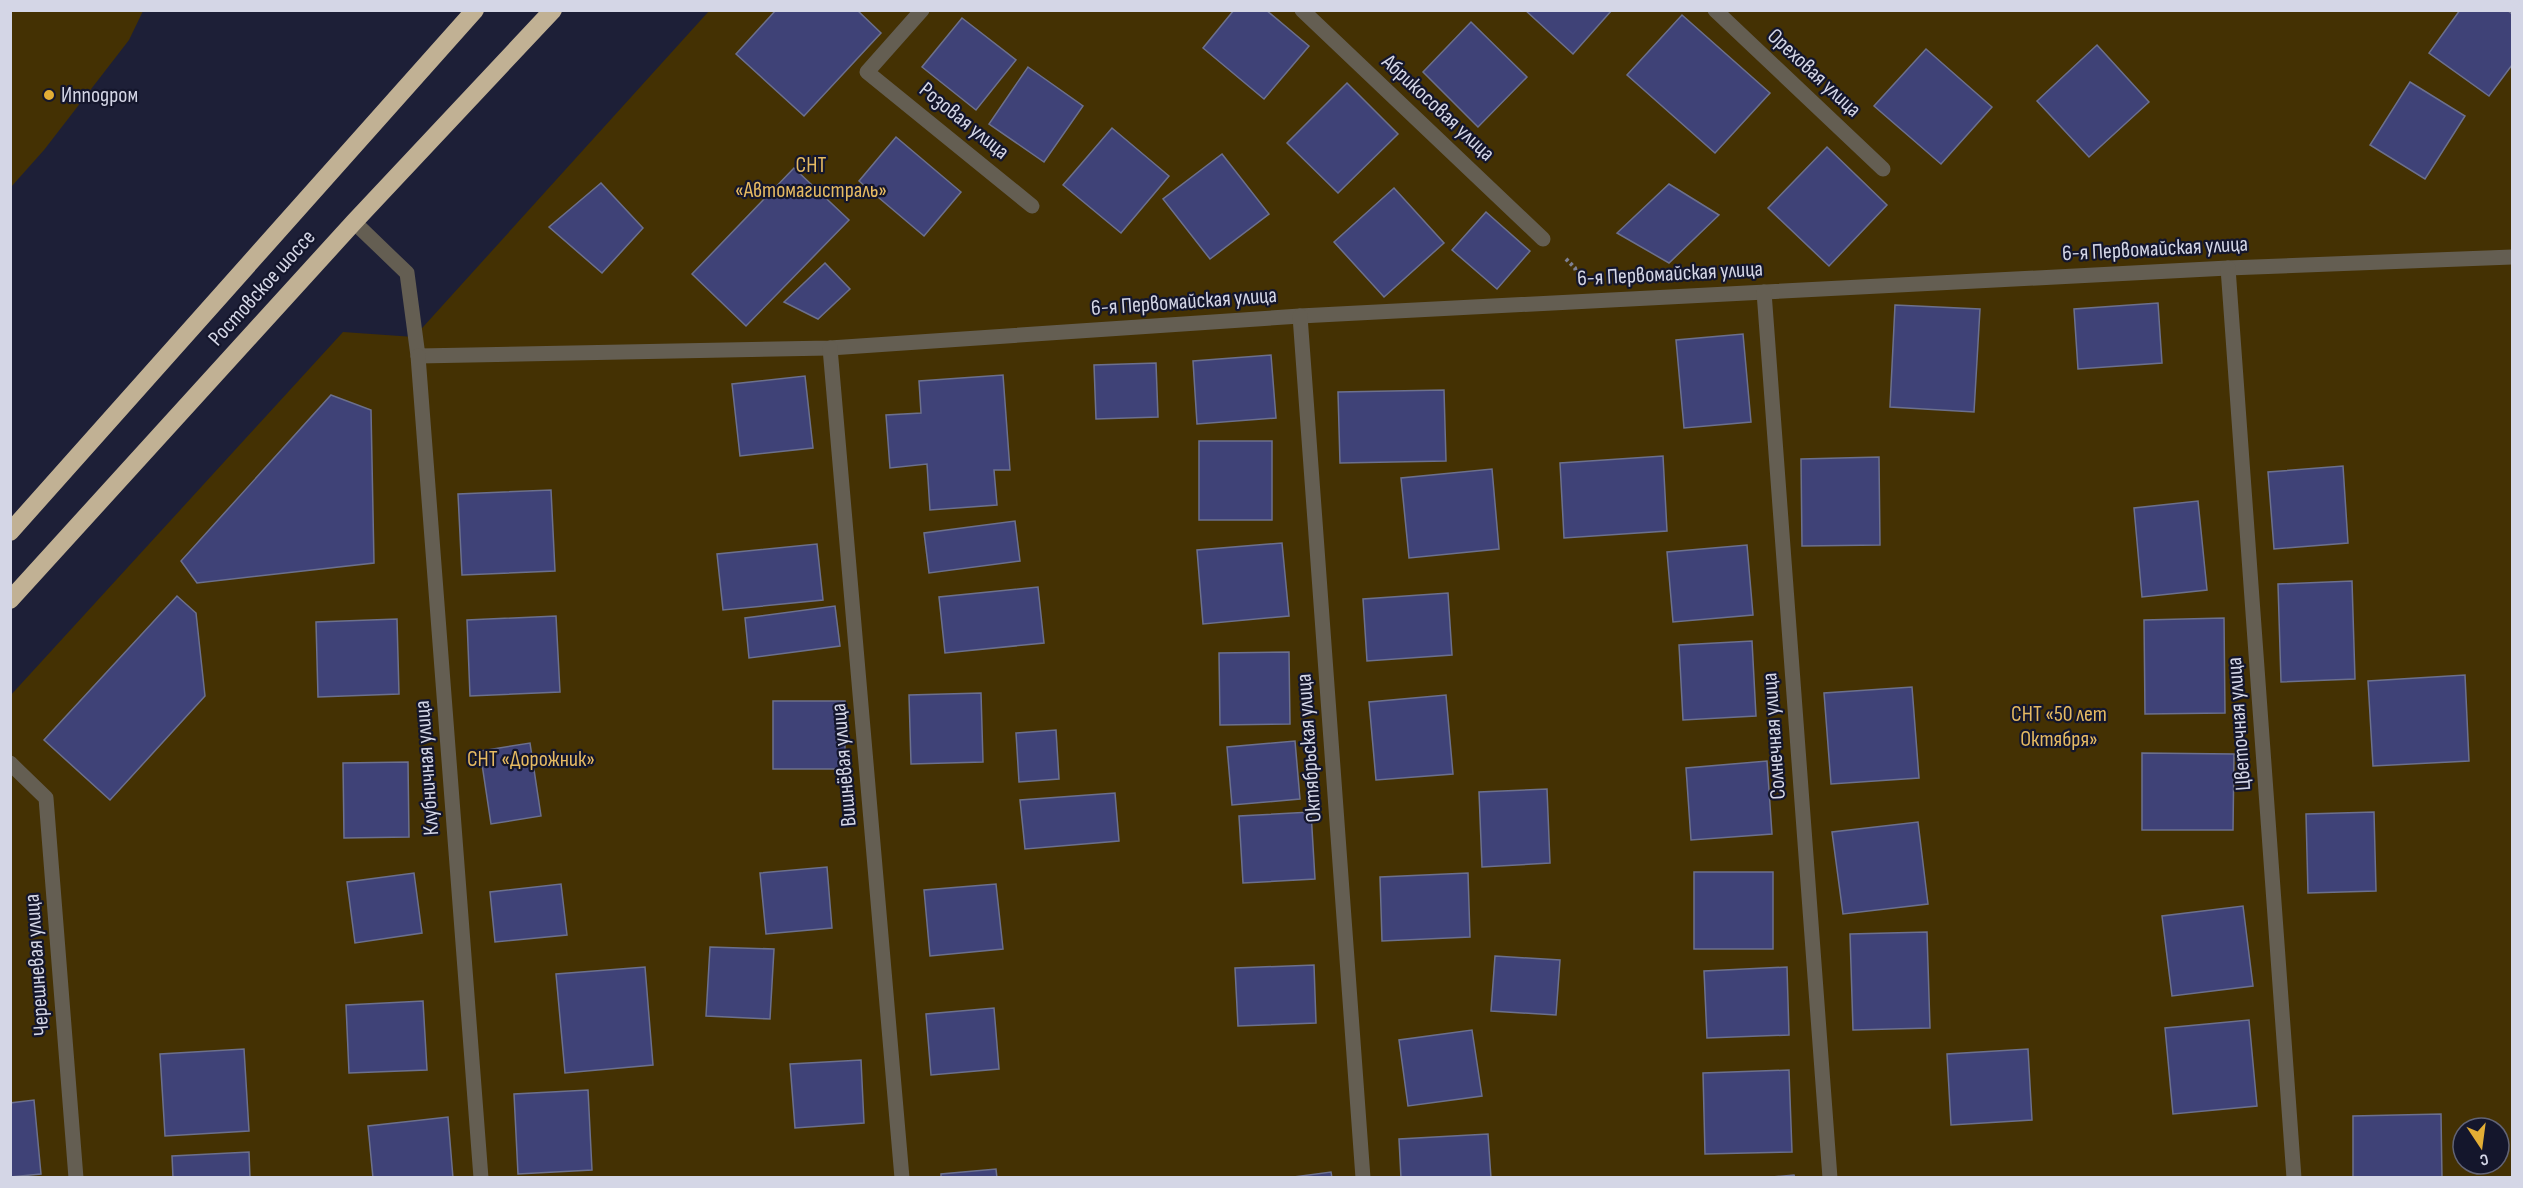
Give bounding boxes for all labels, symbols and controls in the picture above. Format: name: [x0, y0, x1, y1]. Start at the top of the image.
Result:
street label: Ореховая улица: [1762, 23, 1866, 123]
street label: Абрикосовая улица: [1375, 48, 1500, 167]
street label: Розовая улица: [914, 76, 1014, 166]
place label: Ипподром: [61, 82, 138, 109]
marker: Ипподром: [42, 88, 56, 102]
park label: СНТ «Автомагистраль»: [735, 152, 887, 204]
street label: Ростовское шоссе: [203, 224, 321, 352]
street label: 6-я Первомайская улица: [2061, 231, 2249, 267]
street label: 6-я Первомайская улица: [1576, 256, 1764, 292]
street label: 6-я Первомайская улица: [1090, 282, 1278, 322]
street label: Цветочная улица: [2221, 656, 2257, 792]
street label: Солнечная улица: [1756, 672, 1792, 800]
street label: Октябрьская улица: [1290, 673, 1328, 823]
street label: Клубничная улица: [409, 700, 445, 836]
park label: СНТ «50 лет Октября»: [2011, 701, 2107, 753]
street label: Вишнёвая улица: [825, 702, 863, 828]
park label: СНТ «Дорожник»: [467, 746, 595, 773]
street label: Черешневая улица: [19, 893, 55, 1037]
north arrow: [2451, 1116, 2511, 1176]
text: С: [2478, 1149, 2490, 1169]

